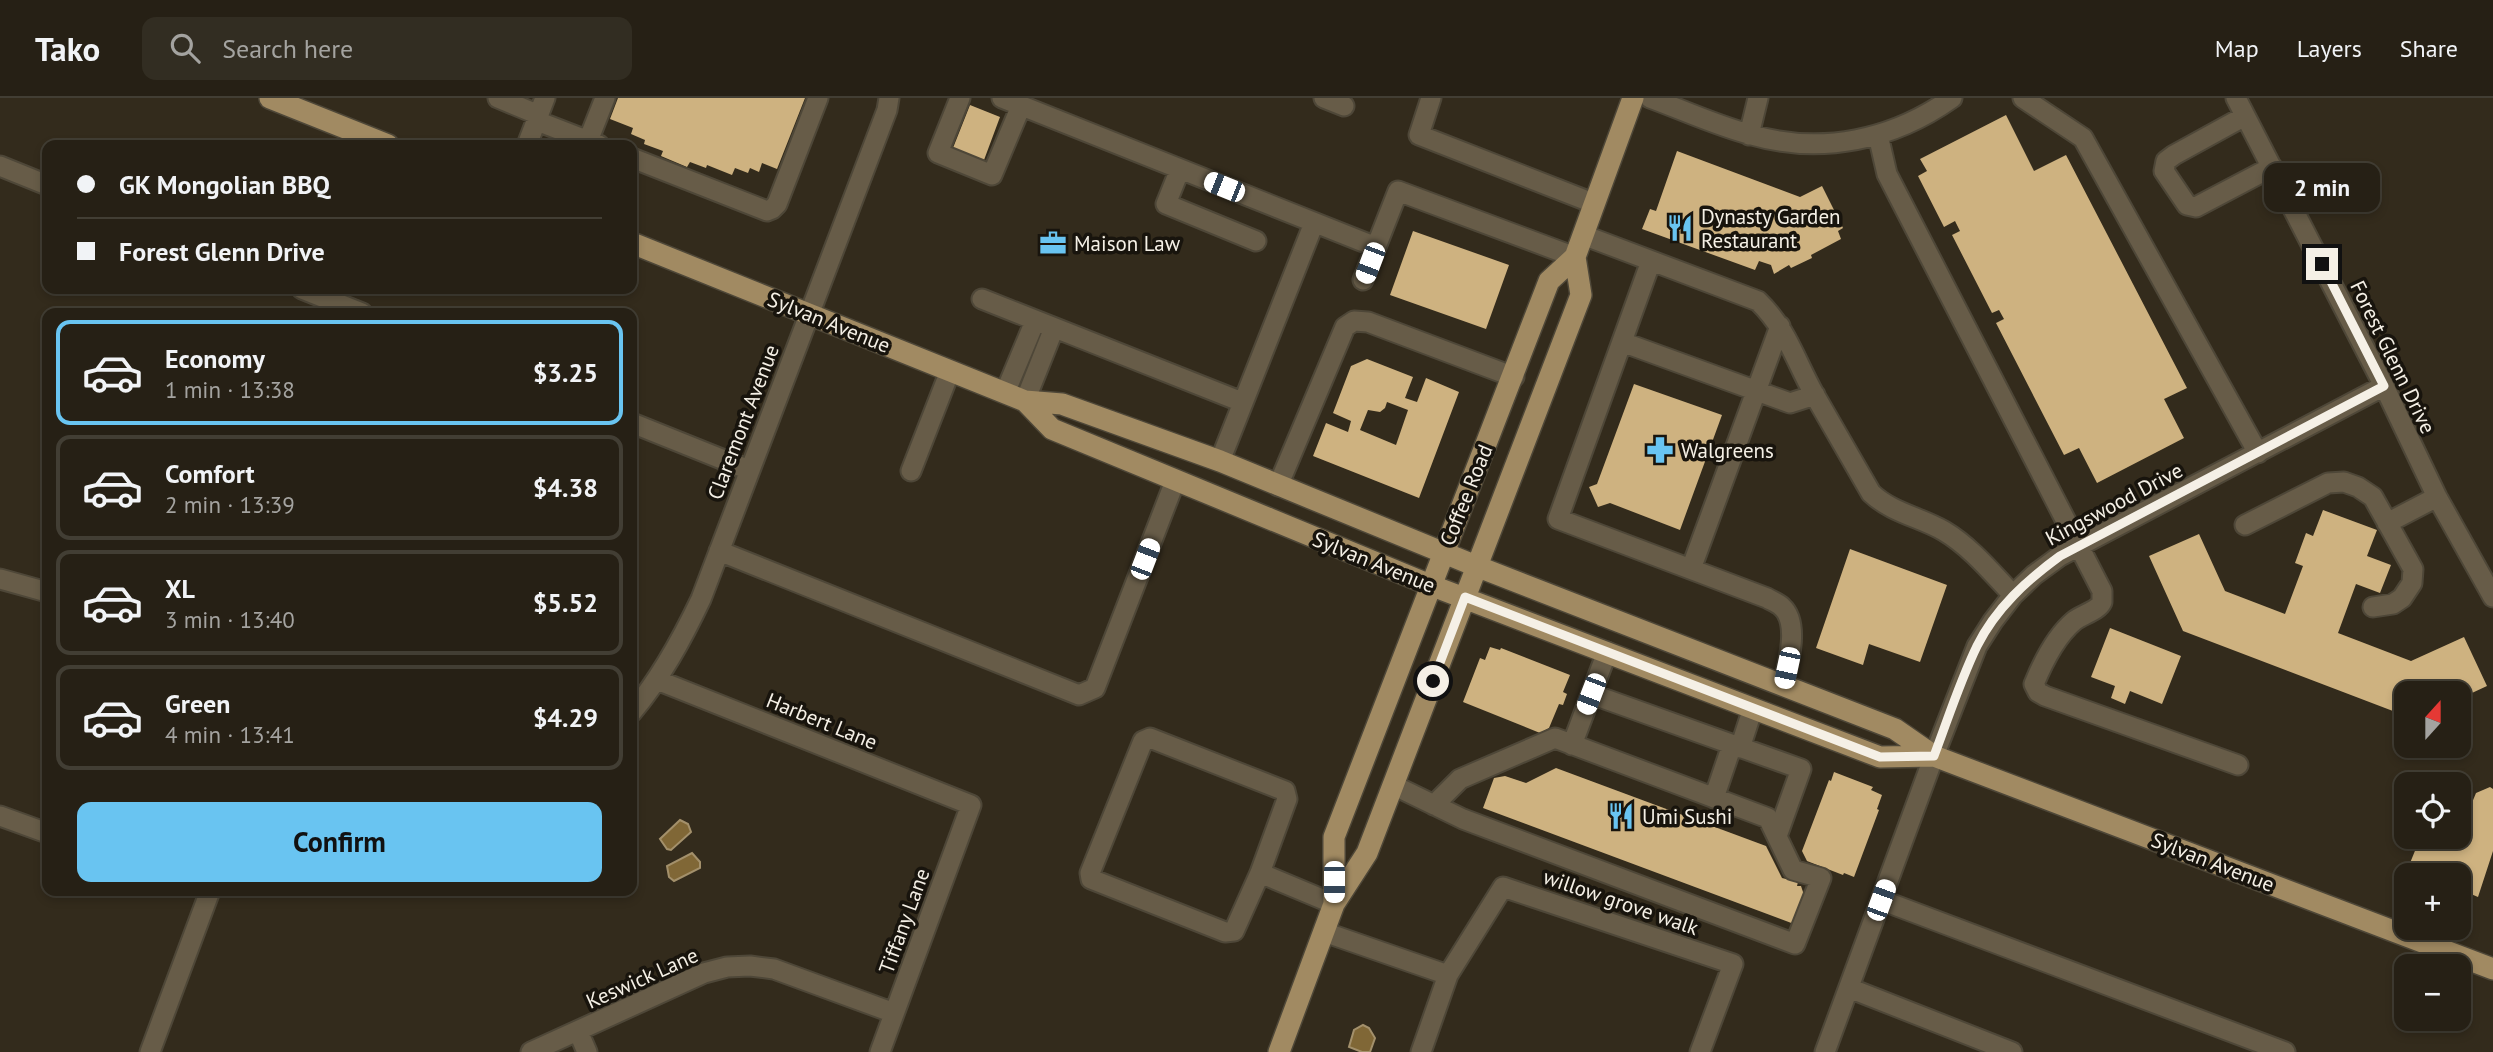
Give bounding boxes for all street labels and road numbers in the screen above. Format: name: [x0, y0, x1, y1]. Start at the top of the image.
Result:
street label: Forest Glenn Drive: [2344, 276, 2442, 438]
street label: Sylvan Avenue: [764, 285, 894, 359]
street label: Claremont Avenue: [701, 341, 785, 503]
street label: Coffee Road: [1434, 441, 1498, 549]
street label: Kingswood Drive: [2041, 456, 2187, 552]
street label: Sylvan Avenue: [1309, 525, 1439, 599]
street label: Harbert Lane: [763, 687, 881, 755]
street label: Sylvan Avenue: [2148, 826, 2278, 898]
street label: willow grove walk: [1540, 863, 1702, 941]
street label: Tiffany Lane: [872, 865, 936, 977]
street label: Keswick Lane: [582, 941, 702, 1015]

